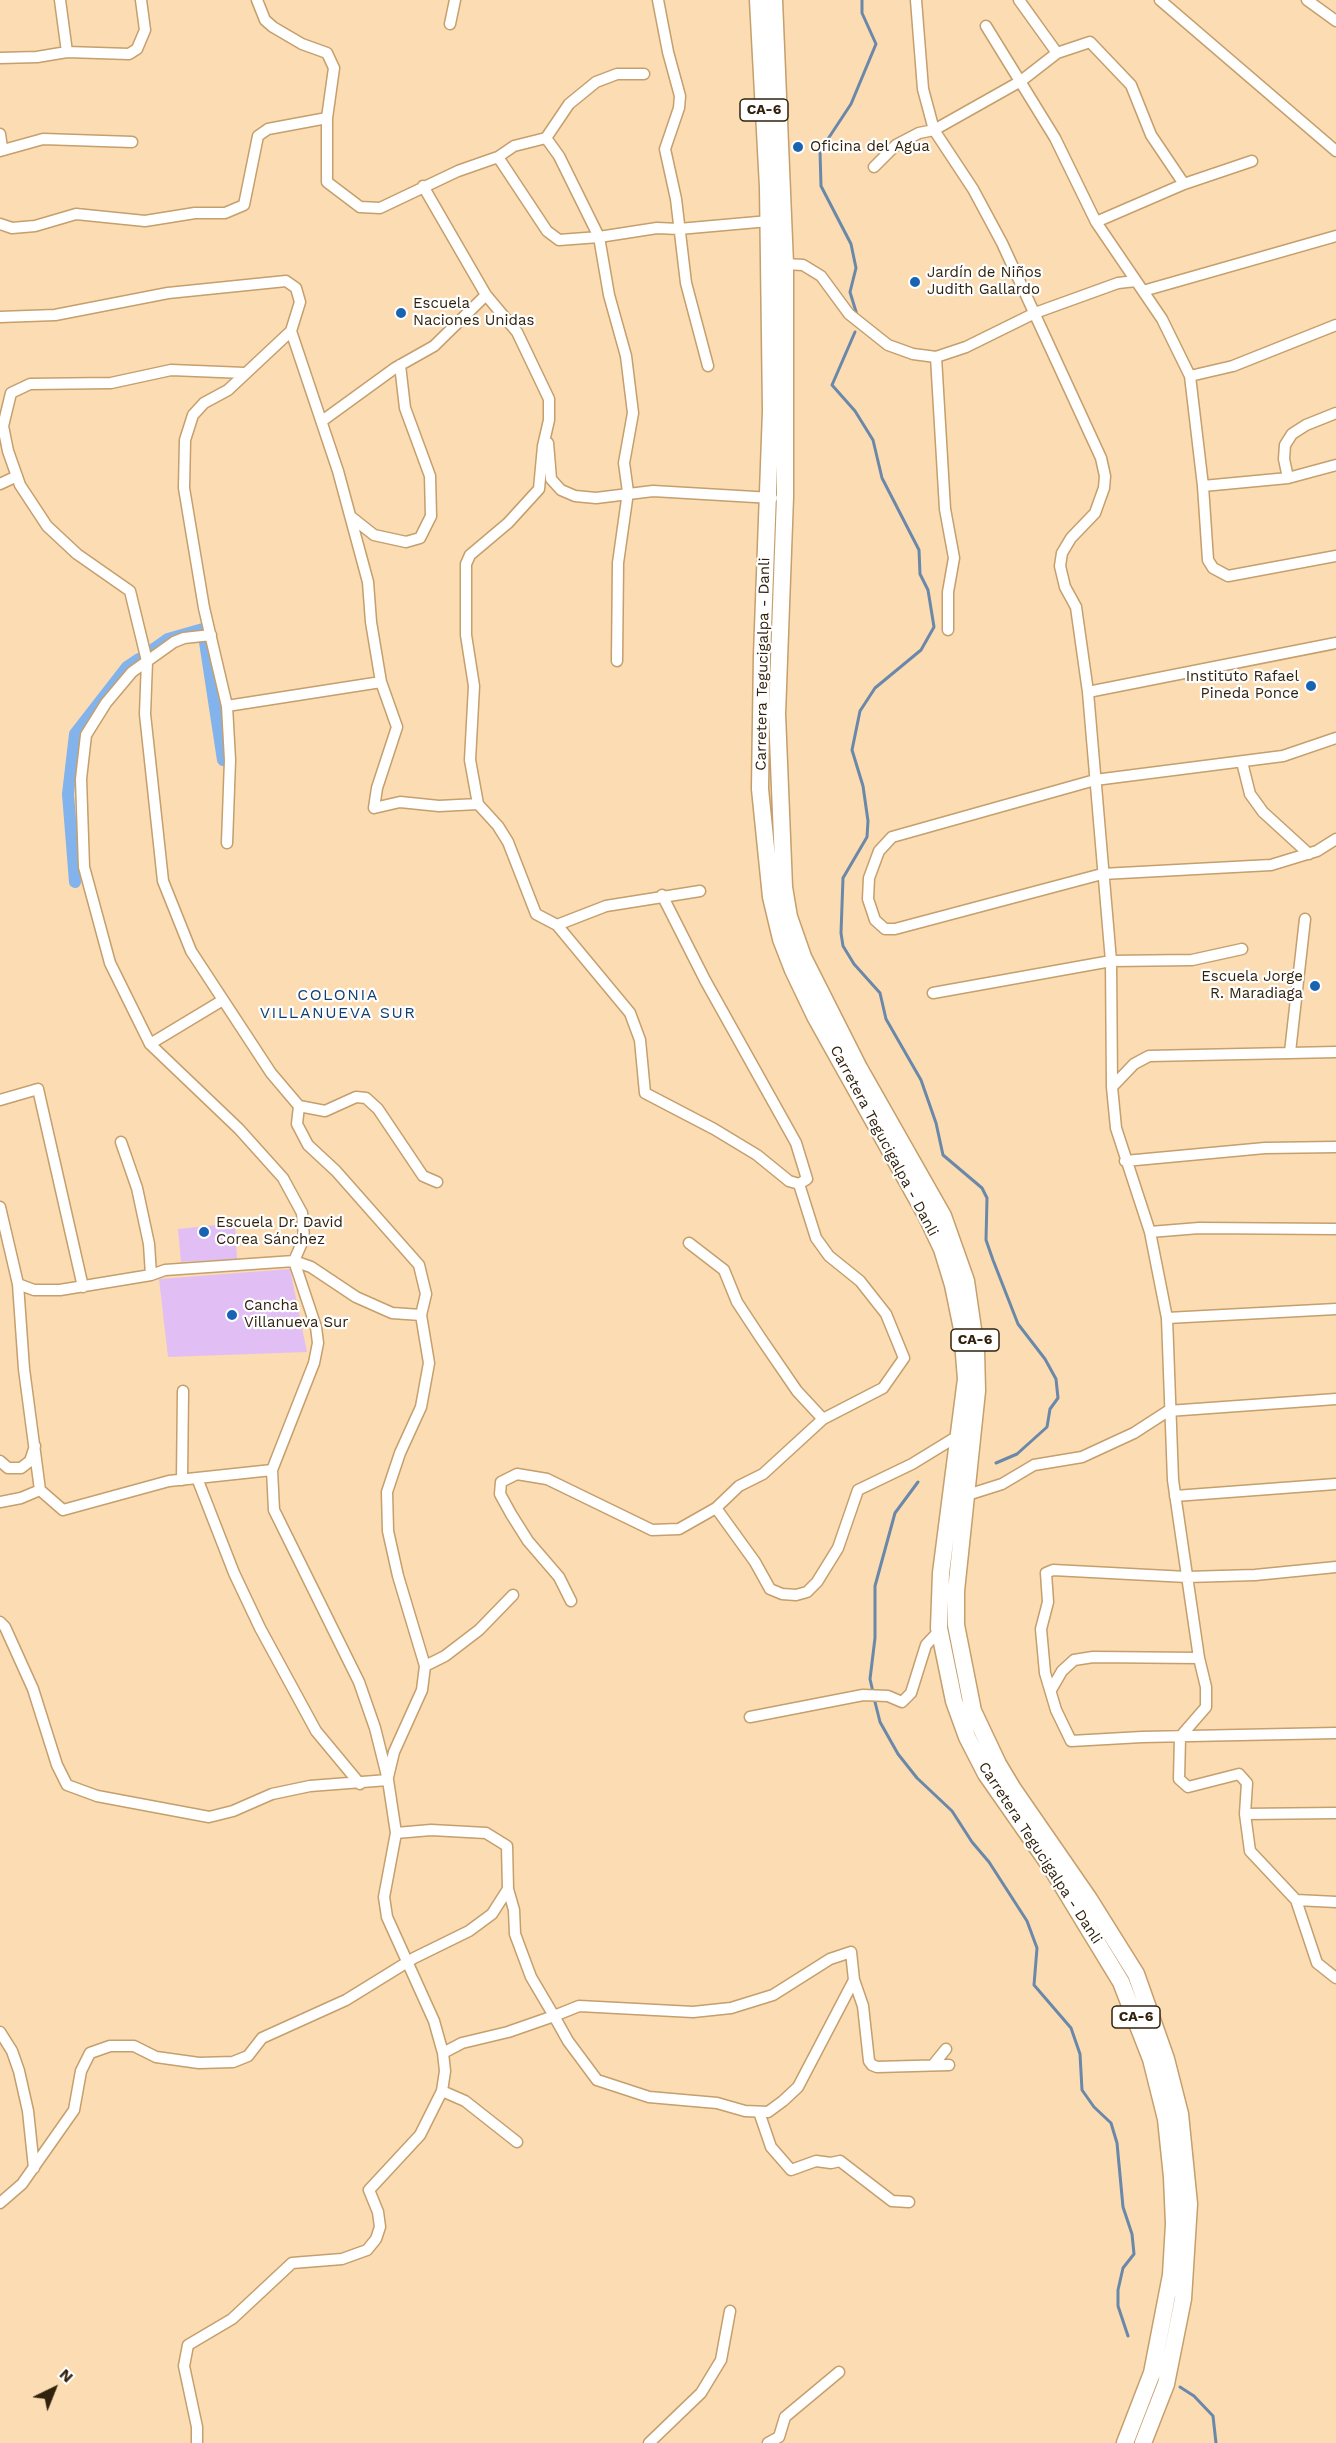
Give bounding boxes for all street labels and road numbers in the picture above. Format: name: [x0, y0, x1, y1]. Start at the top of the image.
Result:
road number: CA-6: [740, 99, 788, 121]
street label: Carretera Tegucigalpa - Danli: [752, 557, 774, 771]
street label: Carretera Tegucigalpa - Danli: [826, 1043, 942, 1239]
road number: CA-6: [951, 1329, 999, 1351]
street label: Carretera Tegucigalpa - Danli: [974, 1759, 1106, 1947]
road number: CA-6: [1112, 2006, 1160, 2028]

